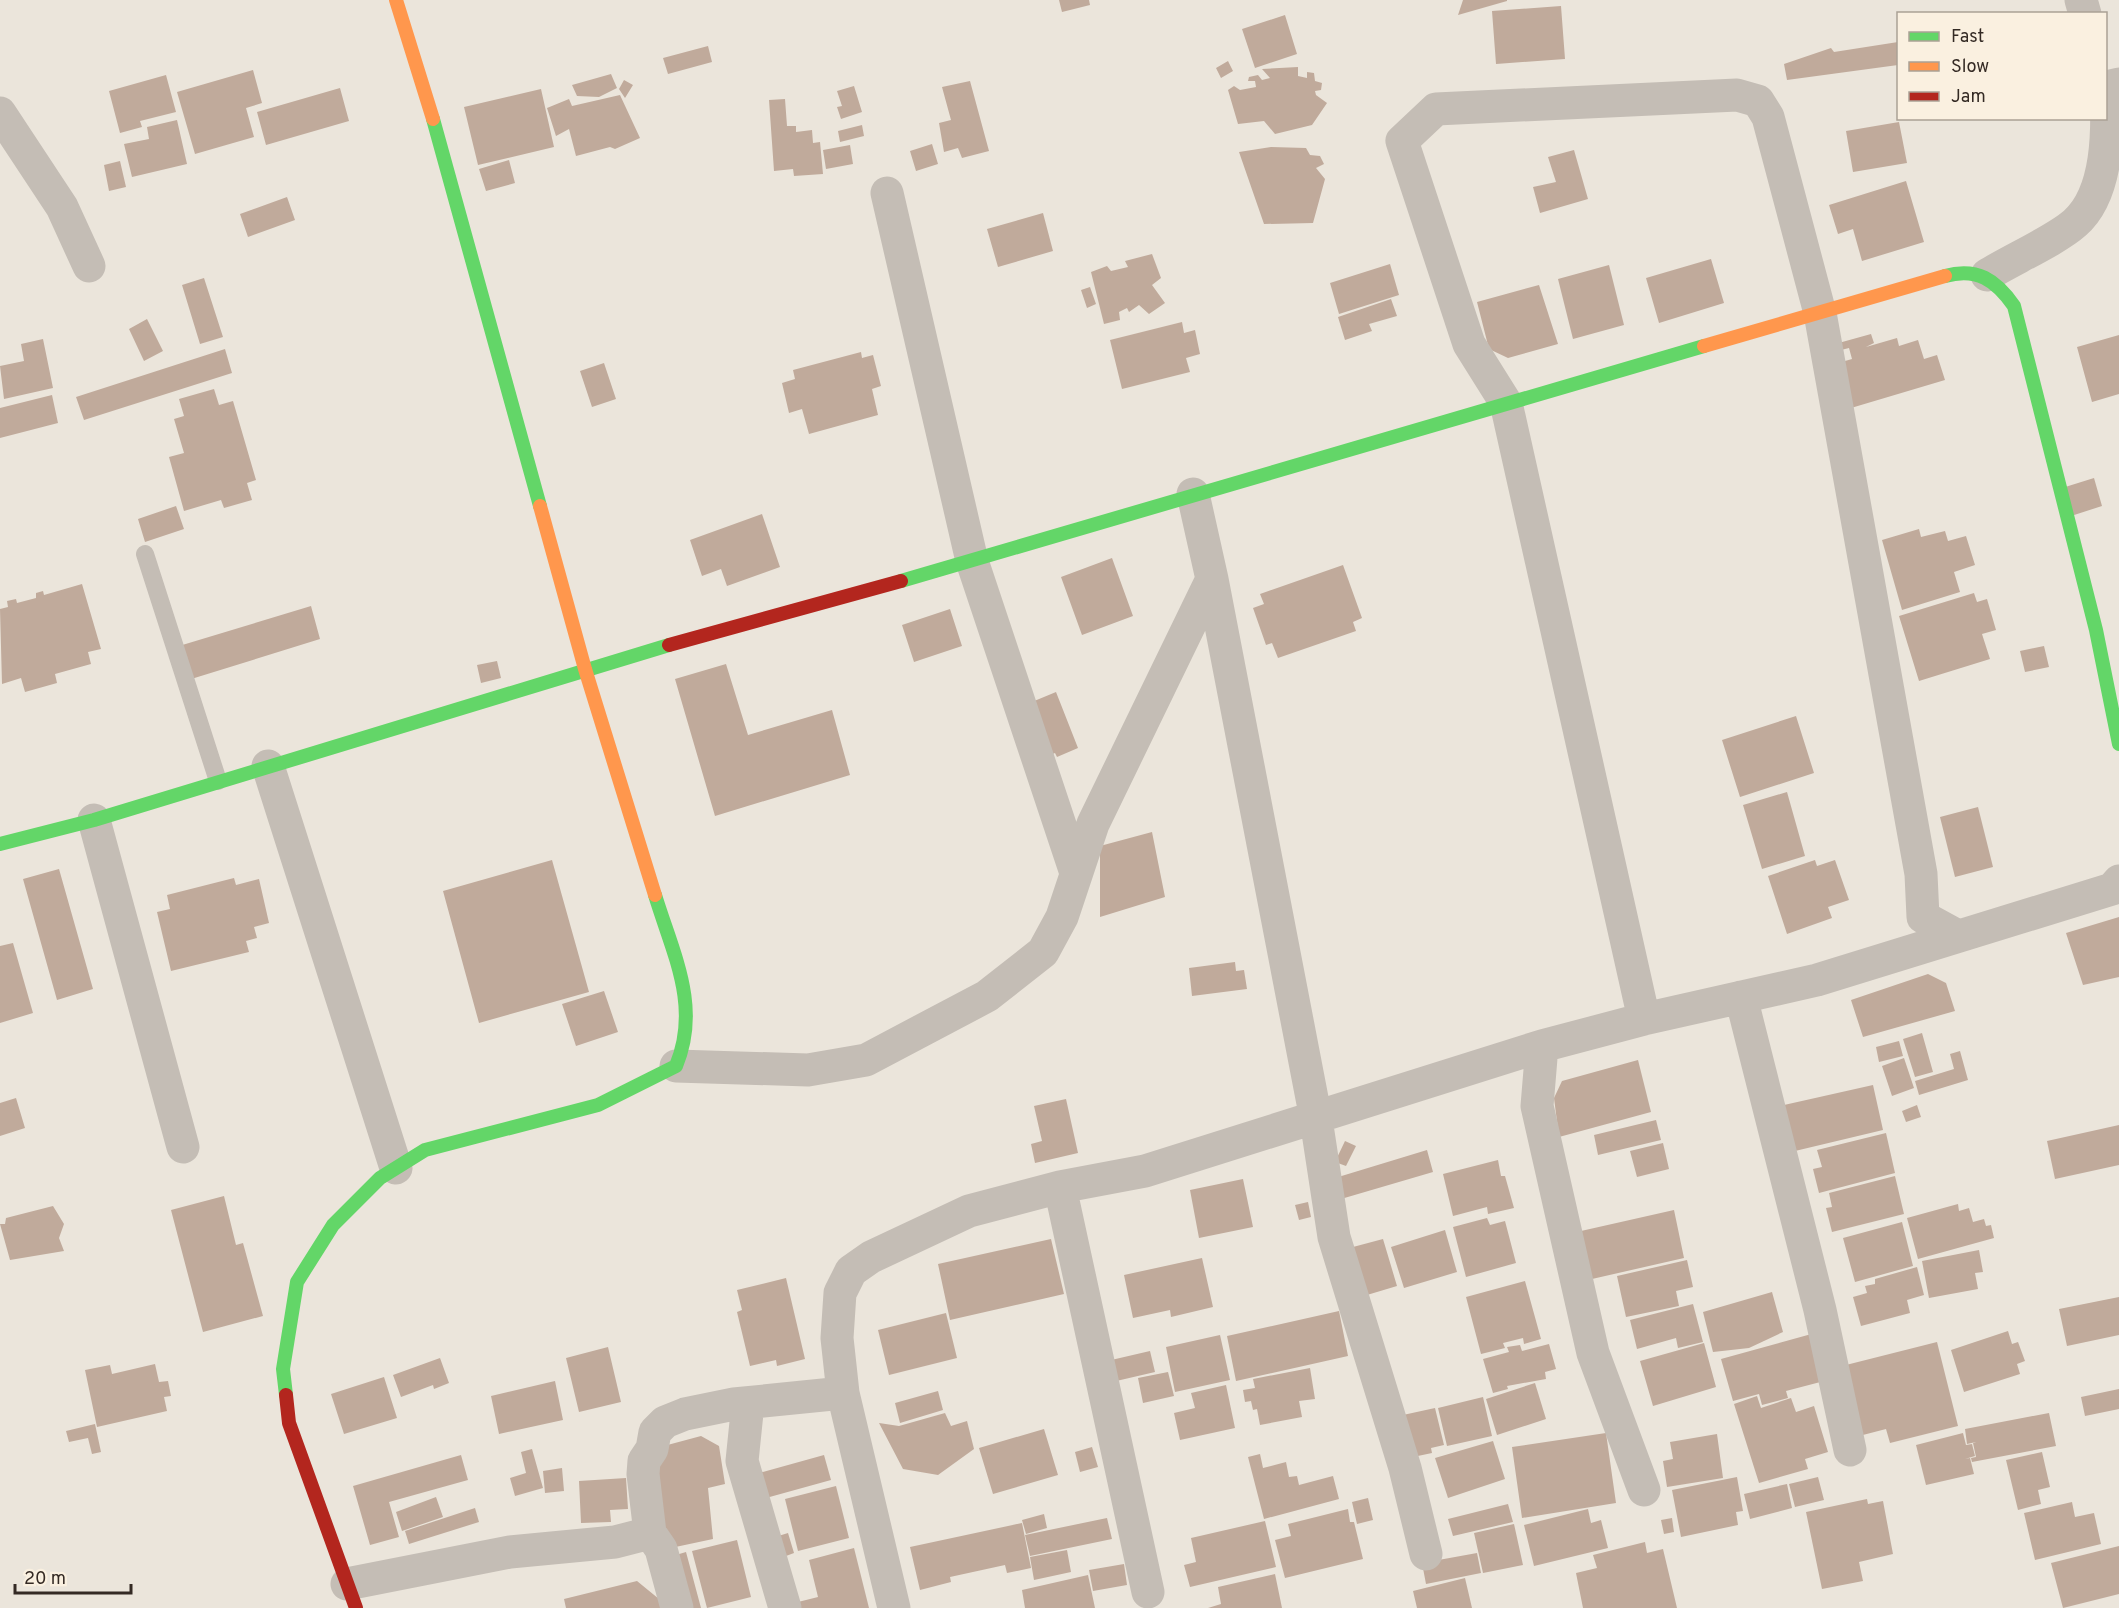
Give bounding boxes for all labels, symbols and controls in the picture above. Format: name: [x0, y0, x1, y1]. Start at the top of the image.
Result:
legend: [1897, 12, 2107, 120]
text: Fast: [1951, 26, 1984, 49]
text: Slow: [1951, 56, 1989, 79]
text: Jam: [1951, 86, 1986, 109]
scale bar: [15, 1557, 130, 1595]
text: 20 m: [24, 1568, 66, 1591]

